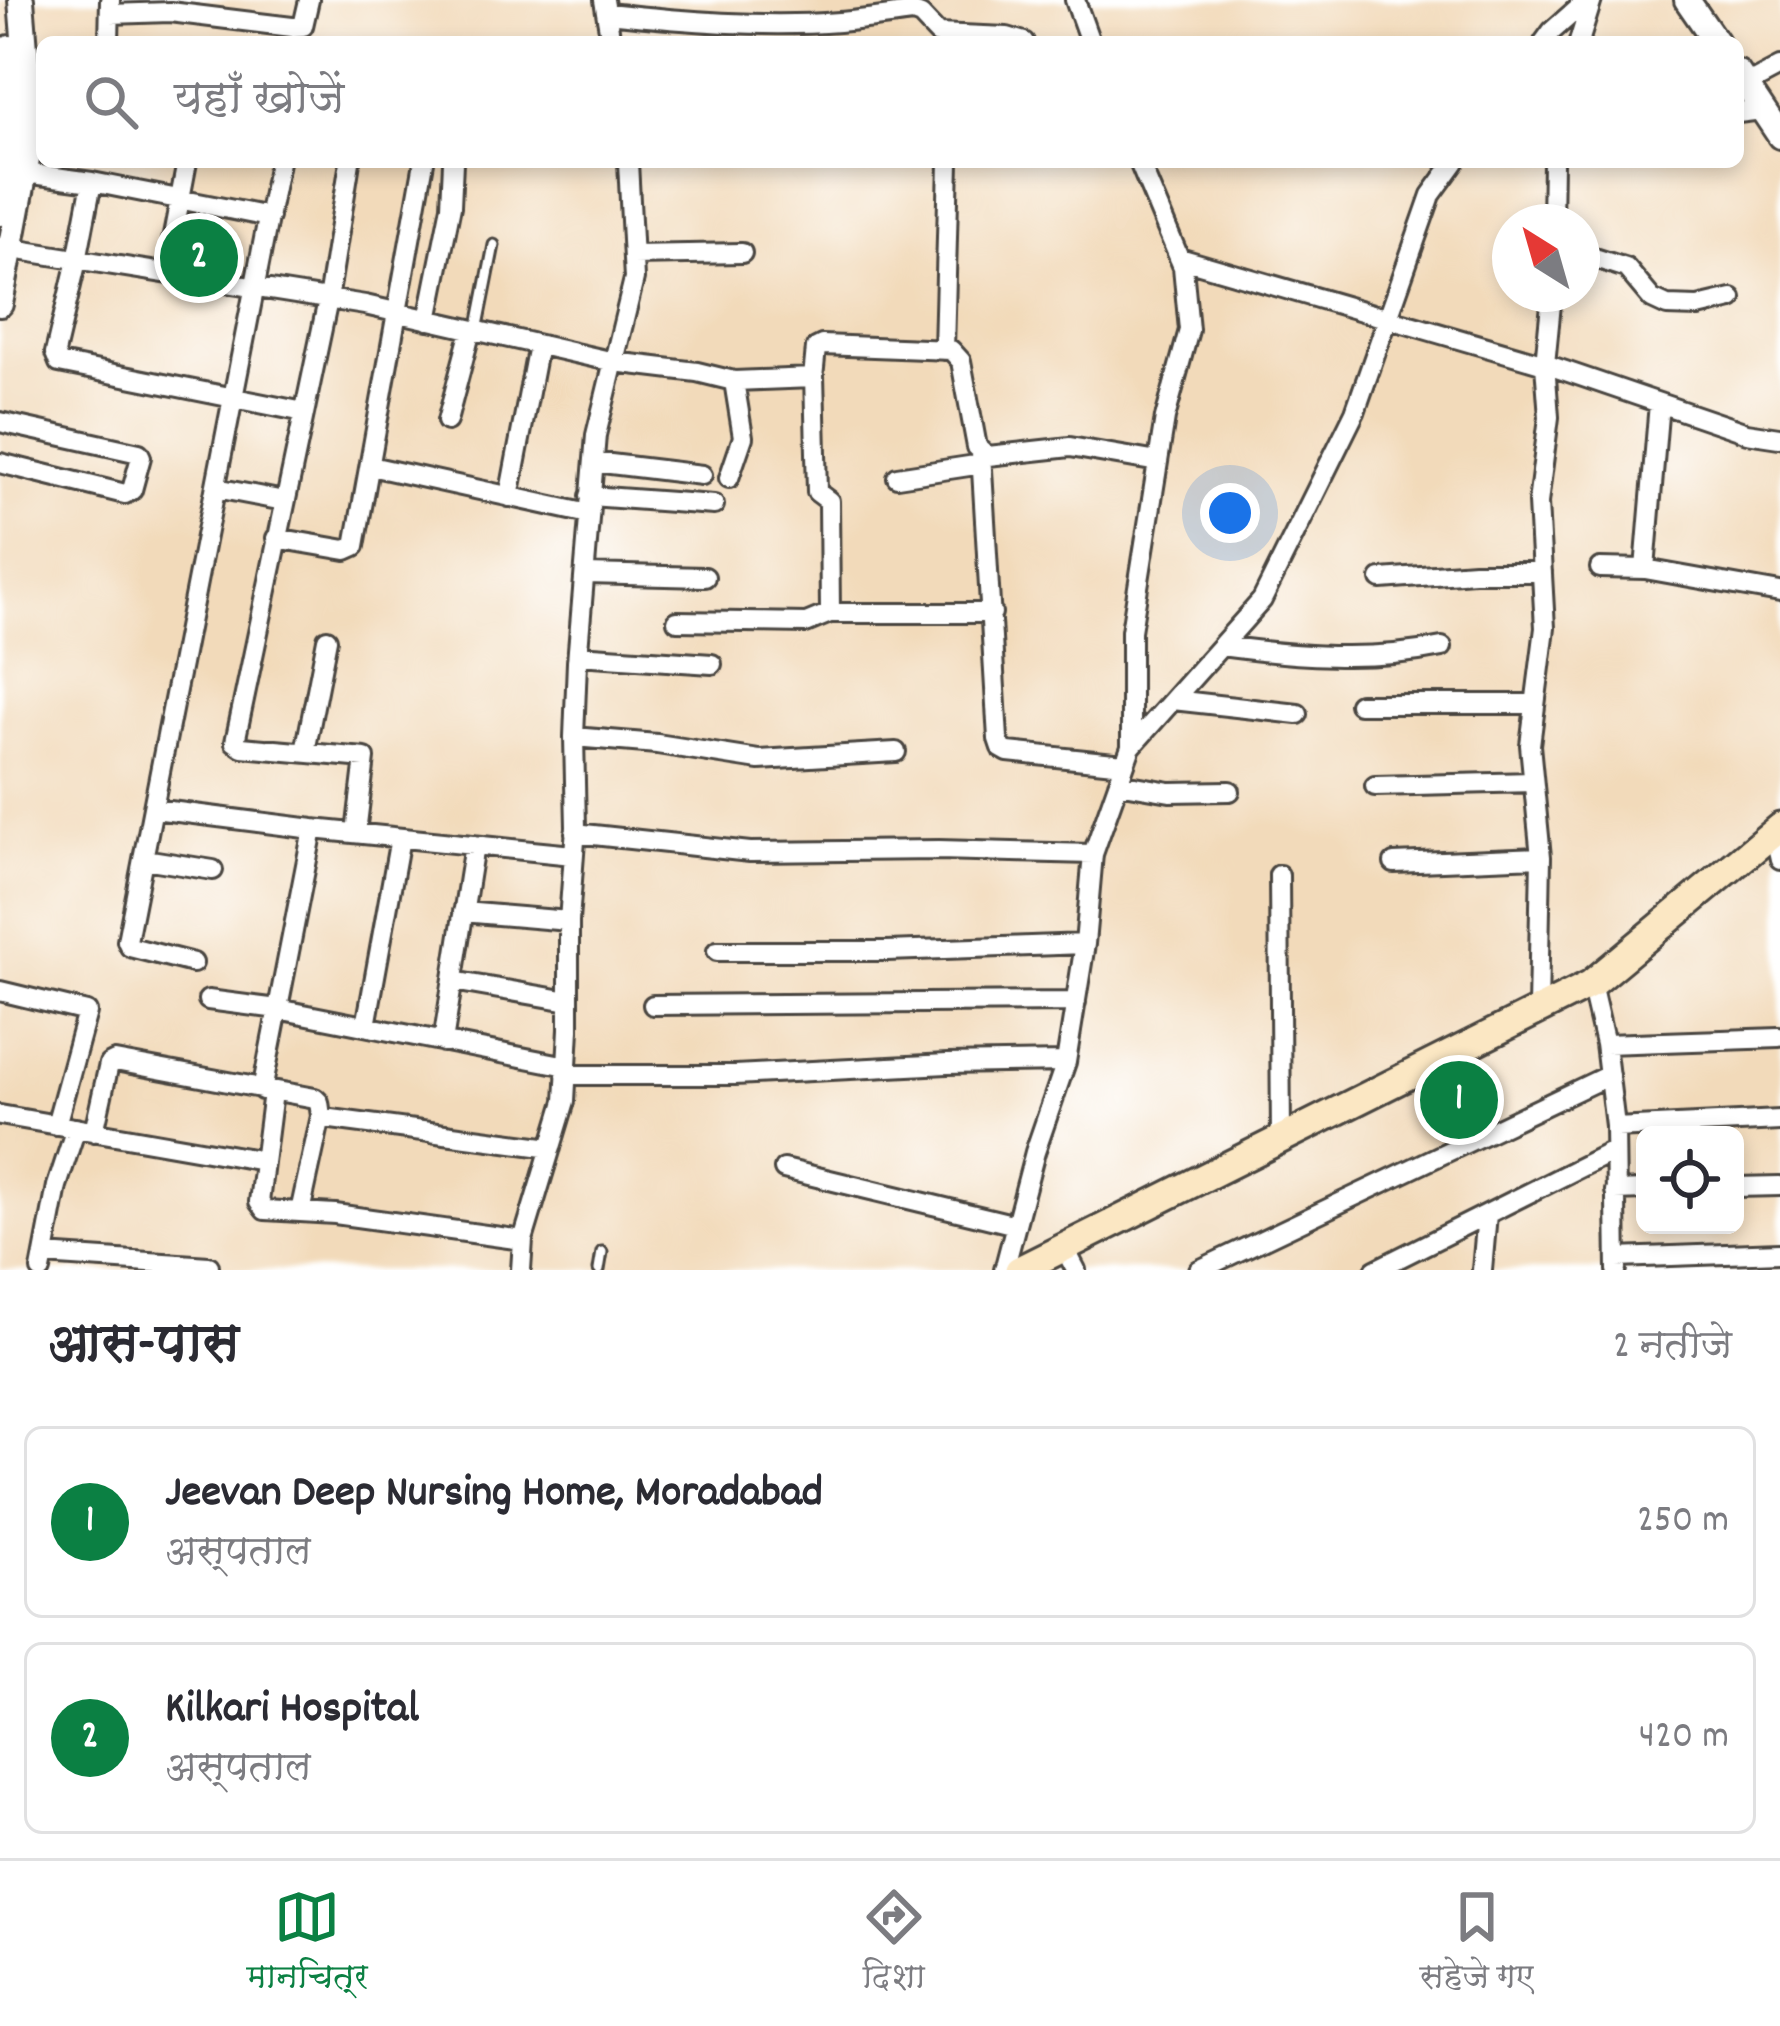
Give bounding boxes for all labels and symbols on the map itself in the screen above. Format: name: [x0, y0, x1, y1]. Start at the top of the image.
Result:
north arrow: [1492, 204, 1600, 312]
pin: 2: [160, 213, 238, 303]
your location: [1200, 483, 1260, 543]
pin: 1: [1420, 1055, 1498, 1145]

